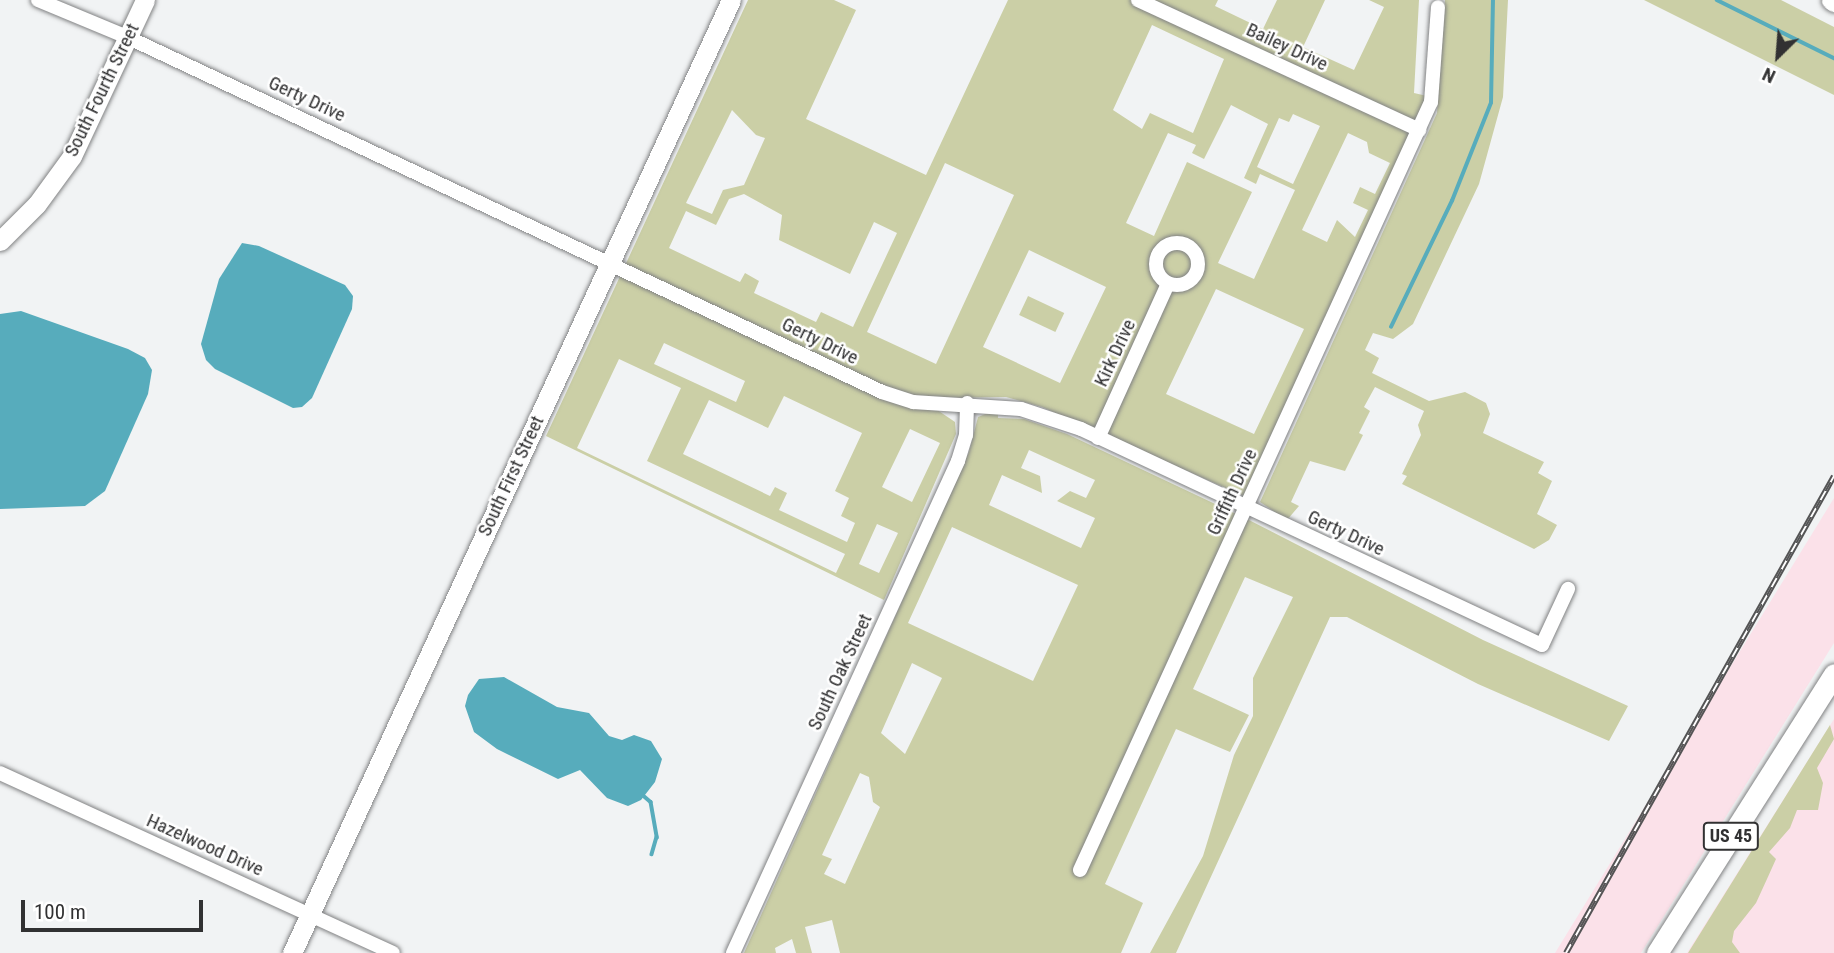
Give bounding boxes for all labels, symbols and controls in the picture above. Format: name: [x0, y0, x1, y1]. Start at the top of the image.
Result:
street label: Bailey Drive: [1243, 18, 1331, 76]
street label: South Fourth Street: [60, 20, 144, 160]
north arrow: [1743, 21, 1813, 91]
text: N: [1759, 63, 1779, 88]
street label: Gerty Drive: [265, 71, 349, 127]
street label: Gerty Drive: [778, 313, 862, 369]
street label: Kirk Drive: [1090, 316, 1140, 390]
street label: South First Street: [473, 412, 549, 540]
street label: Griffith Drive: [1202, 445, 1262, 539]
street label: Gerty Drive: [1304, 505, 1388, 561]
street label: South Oak Street: [803, 610, 877, 734]
street label: Hazelwood Drive: [143, 809, 267, 881]
road number: US 45: [1701, 822, 1761, 850]
scale bar: [24, 886, 206, 930]
text: 100 m: [34, 900, 86, 924]

